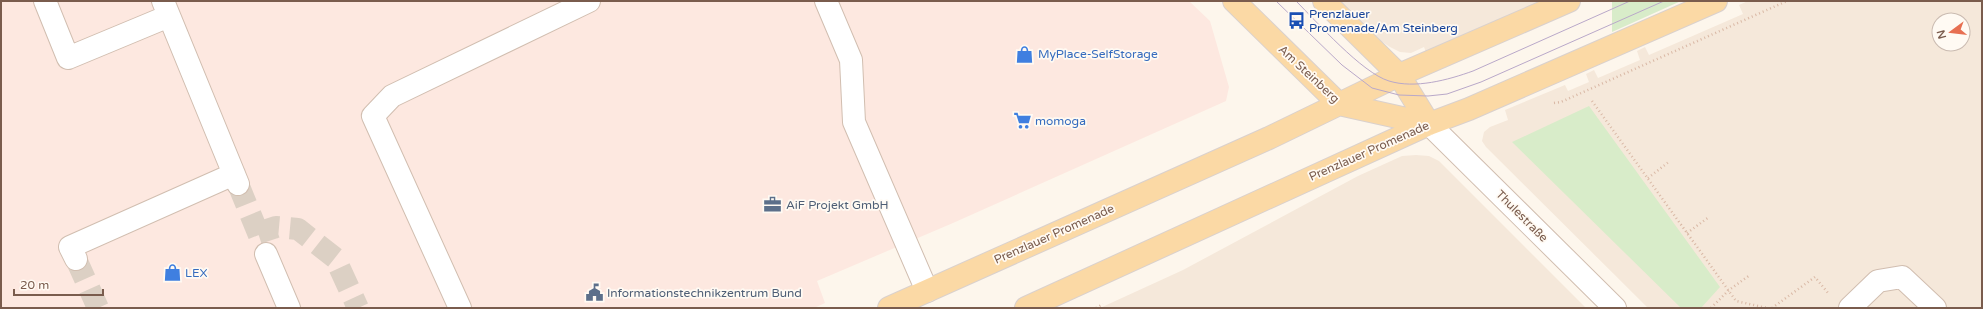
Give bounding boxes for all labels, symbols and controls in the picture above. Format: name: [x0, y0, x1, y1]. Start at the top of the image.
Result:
place label: Prenzlauer Promenade/Am Steinberg: [1309, 7, 1458, 35]
bus stop icon: Prenzlauer Promenade/Am Steinberg: [1286, 11, 1306, 31]
north arrow: [1931, 12, 1971, 52]
text: N: [1934, 29, 1949, 40]
street label: Am Steinberg: [1276, 42, 1342, 106]
shop icon: MyPlace-SelfStorage: [1015, 44, 1035, 64]
place label: MyPlace-SelfStorage: [1038, 47, 1158, 61]
supermarket icon: momoga: [1012, 111, 1032, 131]
place label: momoga: [1035, 114, 1086, 128]
street label: Prenzlauer Promenade: [1307, 118, 1431, 184]
street label: Thulestraße: [1493, 187, 1551, 245]
office icon: AiF Projekt GmbH: [763, 195, 783, 215]
place label: AiF Projekt GmbH: [786, 198, 888, 212]
street label: Prenzlauer Promenade: [992, 201, 1116, 267]
shop icon: LEX: [162, 263, 182, 283]
place label: LEX: [185, 266, 208, 280]
scale bar: [14, 271, 103, 297]
text: 20 m: [20, 278, 49, 292]
public building icon: Informationstechnikzentrum Bund: [584, 283, 604, 303]
place label: Informationstechnikzentrum Bund: [607, 286, 802, 300]

